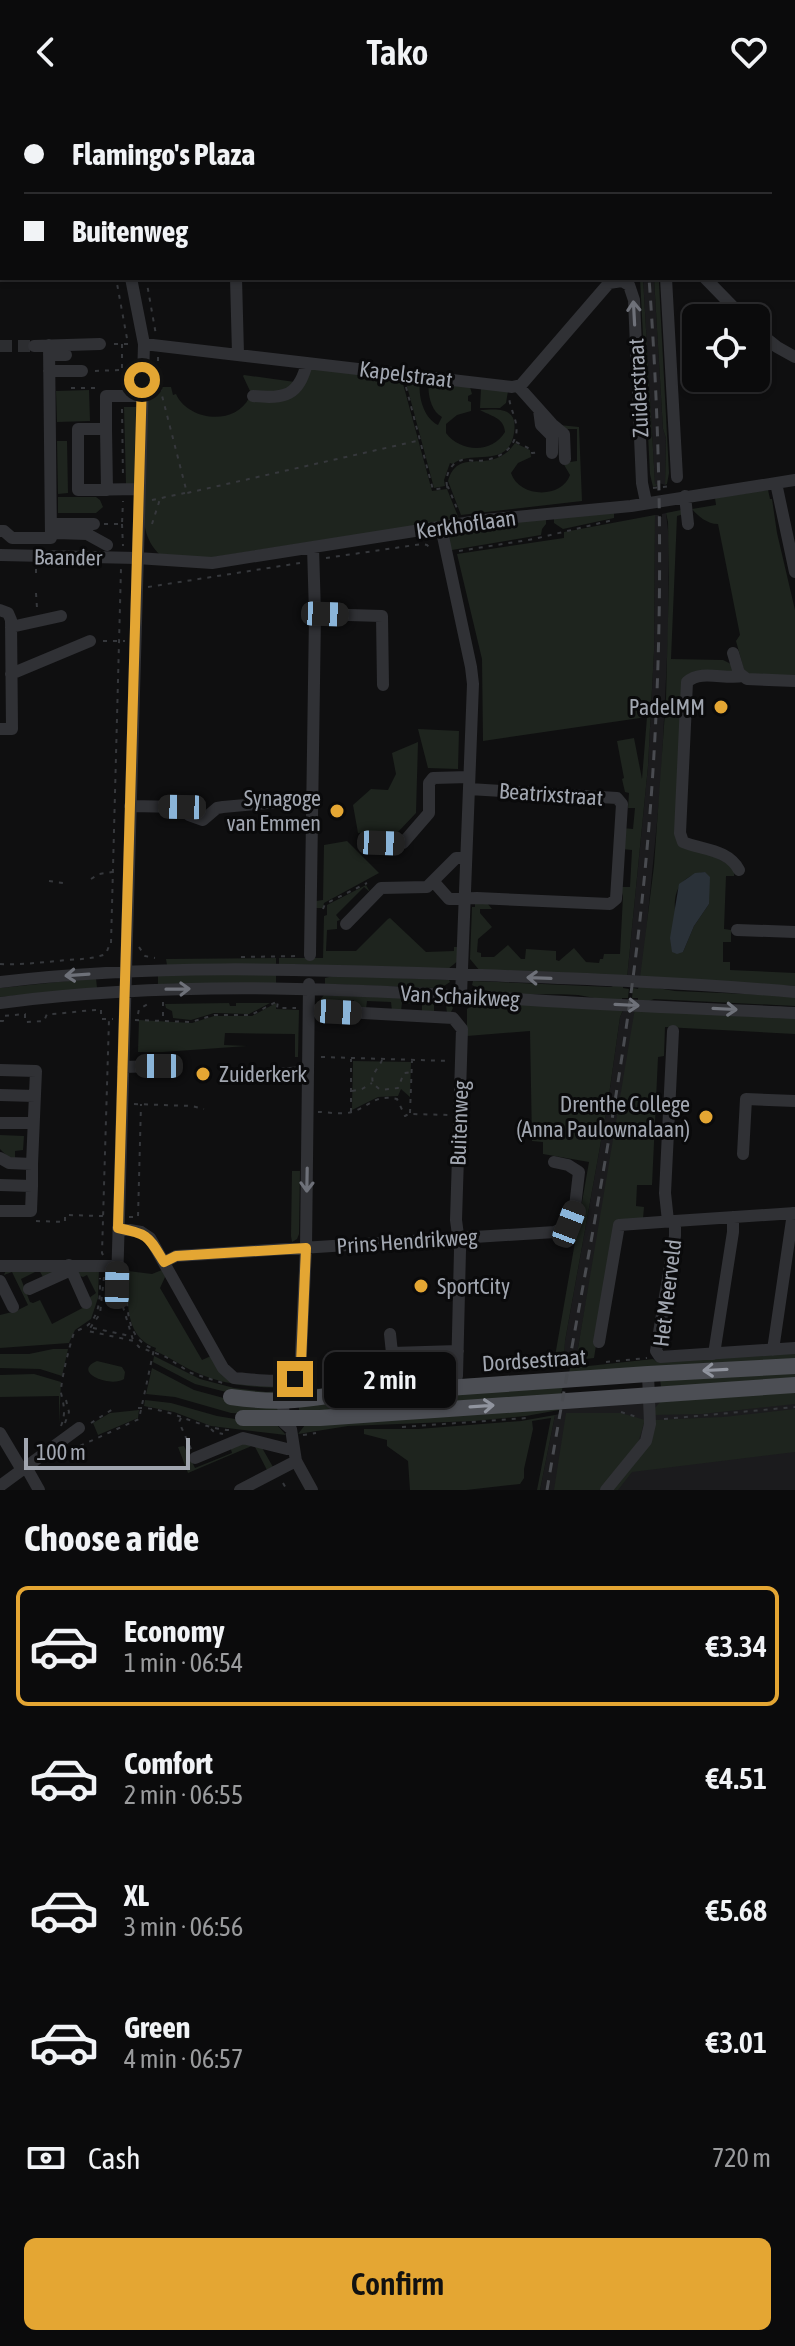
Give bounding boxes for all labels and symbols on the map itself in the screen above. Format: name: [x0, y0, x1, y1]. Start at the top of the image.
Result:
one-way arrow: [626, 300, 641, 327]
street label: Zuiderstraat: [622, 338, 654, 438]
street label: Kapelstraat: [358, 355, 454, 393]
route start: [124, 362, 160, 398]
street label: Kerkhoflaan: [414, 504, 518, 544]
street label: Baander: [34, 543, 103, 571]
car: [301, 601, 349, 627]
place label: PadelMM: [629, 694, 705, 720]
marker: PadelMM: [712, 698, 730, 716]
street label: Beatrixstraat: [498, 777, 604, 811]
place label: Synagoge van Emmen: [227, 785, 321, 836]
car: [158, 795, 206, 819]
marker: Synagoge van Emmen: [328, 802, 346, 820]
car: [357, 830, 405, 856]
one-way arrow: [64, 967, 91, 982]
one-way arrow: [526, 970, 553, 985]
street label: Van Schaikweg: [400, 980, 521, 1012]
one-way arrow: [164, 982, 191, 997]
one-way arrow: [613, 998, 640, 1013]
car: [313, 999, 363, 1025]
one-way arrow: [711, 1002, 738, 1017]
car: [135, 1054, 183, 1078]
place label: Zuiderkerk: [219, 1061, 307, 1087]
marker: Zuiderkerk: [194, 1065, 212, 1083]
street label: Buitenweg: [445, 1079, 473, 1166]
place label: Drenthe College (Anna Paulownalaan): [516, 1091, 690, 1142]
marker: Drenthe College (Anna Paulownalaan): [697, 1108, 715, 1126]
one-way arrow: [299, 1166, 315, 1193]
car: [549, 1197, 589, 1251]
street label: Prins Hendrikweg: [336, 1223, 479, 1259]
street label: Het Meerveld: [648, 1238, 686, 1348]
car: [105, 1261, 129, 1309]
place label: SportCity: [437, 1273, 510, 1299]
marker: SportCity: [412, 1277, 430, 1295]
street label: Dordsestraat: [481, 1343, 587, 1377]
callout: 2 min: [323, 1351, 455, 1407]
route end: [277, 1361, 313, 1397]
one-way arrow: [702, 1363, 729, 1378]
one-way arrow: [468, 1398, 495, 1413]
scale bar: [24, 1434, 190, 1470]

